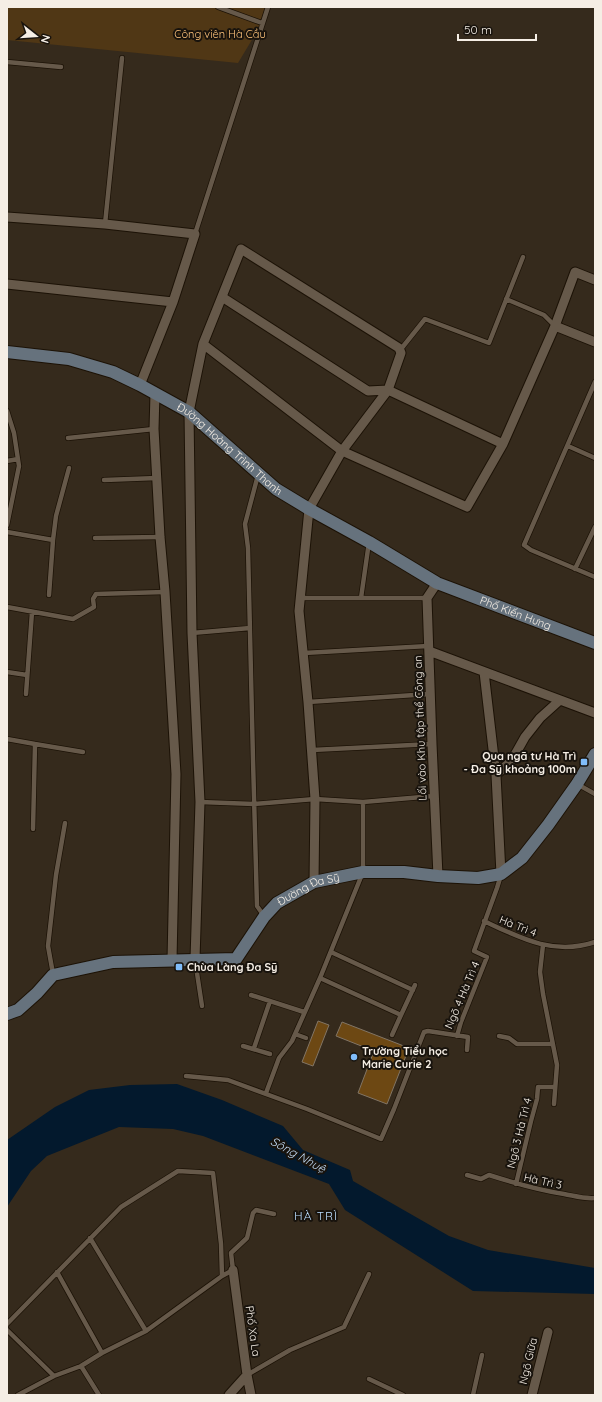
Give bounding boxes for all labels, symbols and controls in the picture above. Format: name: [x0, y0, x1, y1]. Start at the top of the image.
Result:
north arrow: [16, 16, 56, 56]
scale bar: [458, 16, 536, 42]
text: 50 m: [464, 22, 492, 37]
park label: Công viên Hà Cầu: [174, 27, 266, 41]
text: N: [38, 33, 53, 45]
street label: Đường Hoàng Trình Thanh: [175, 400, 285, 498]
street label: Phố Kiến Hưng: [478, 593, 553, 633]
street label: Lối vào Khu tập thể Công an: [410, 655, 430, 801]
place label: Qua ngã tư Hà Trì - Đa Sỹ khoảng 100m: [464, 749, 576, 776]
marker: Qua ngã tư Hà Trì - Đa Sỹ khoảng 100m: [579, 757, 589, 767]
street label: Đường Đa Sỹ: [275, 870, 341, 909]
street label: Hà Trì 4: [497, 912, 539, 940]
street label: Ngõ 4 Hà Trì 4: [441, 959, 483, 1031]
place label: Chùa Làng Đa Sỹ: [187, 960, 277, 974]
marker: Chùa Làng Đa Sỹ: [174, 962, 184, 972]
place label: Trường Tiểu học Marie Curie 2: [362, 1044, 448, 1071]
marker: Trường Tiểu học Marie Curie 2: [349, 1052, 359, 1062]
street label: Ngõ 3 Hà Trì 4: [503, 1096, 535, 1170]
water label: Sông Nhuệ: [268, 1133, 330, 1176]
street label: Hà Trì 3: [523, 1170, 564, 1192]
district label: HÀ TRÌ: [294, 1208, 338, 1223]
street label: Phố Xa La: [242, 1305, 264, 1357]
street label: Ngõ Giữa: [516, 1336, 540, 1386]

